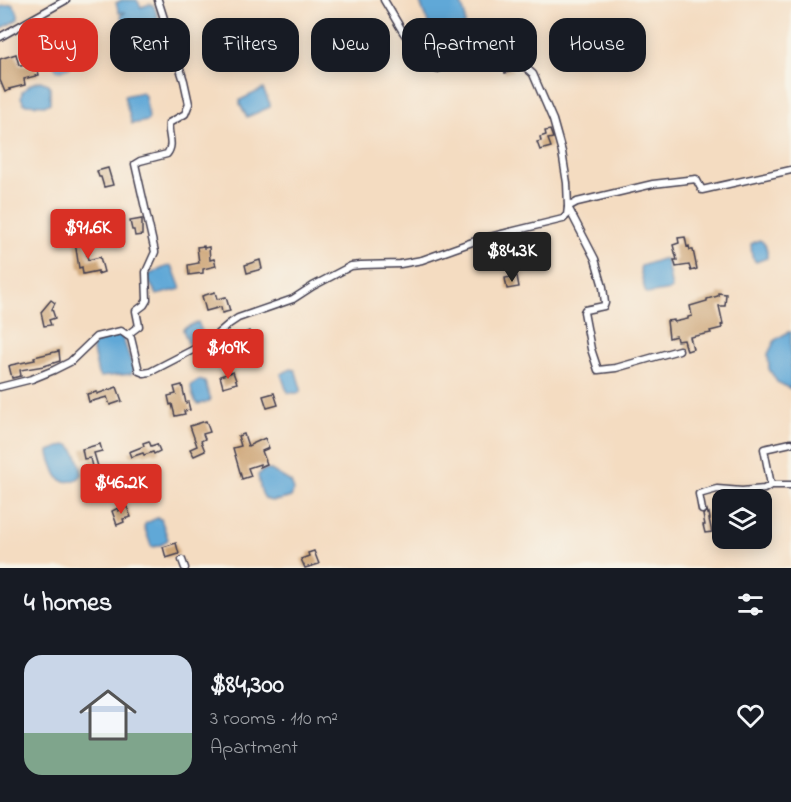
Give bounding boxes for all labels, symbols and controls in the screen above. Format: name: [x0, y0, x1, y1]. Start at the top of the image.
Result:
chip: Buy: [18, 18, 98, 72]
chip: Rent: [110, 18, 190, 72]
chip: Filters: [202, 18, 299, 72]
chip: New: [311, 18, 390, 72]
chip: Apartment: [402, 18, 537, 72]
chip: House: [549, 18, 646, 72]
pin: $91.6K: [39, 209, 137, 260]
text: $91.6K: [64, 214, 112, 243]
pin: $84.3K: [463, 232, 561, 283]
text: $84.3K: [487, 237, 537, 266]
pin: $109K: [186, 329, 270, 380]
text: $109K: [207, 334, 249, 363]
pin: $46.2K: [72, 464, 170, 515]
text: $46.2K: [95, 469, 147, 498]
map controls: [712, 489, 772, 549]
button: layers: [712, 489, 772, 549]
text: 4 homes: [24, 585, 112, 623]
icon: filters: [734, 588, 767, 621]
text: $84,300: [210, 667, 284, 705]
icon: home: [72, 679, 144, 751]
icon: heart: [734, 699, 767, 732]
text: 3 rooms · 110 m²: [210, 705, 338, 734]
text: Apartment: [210, 734, 298, 763]

